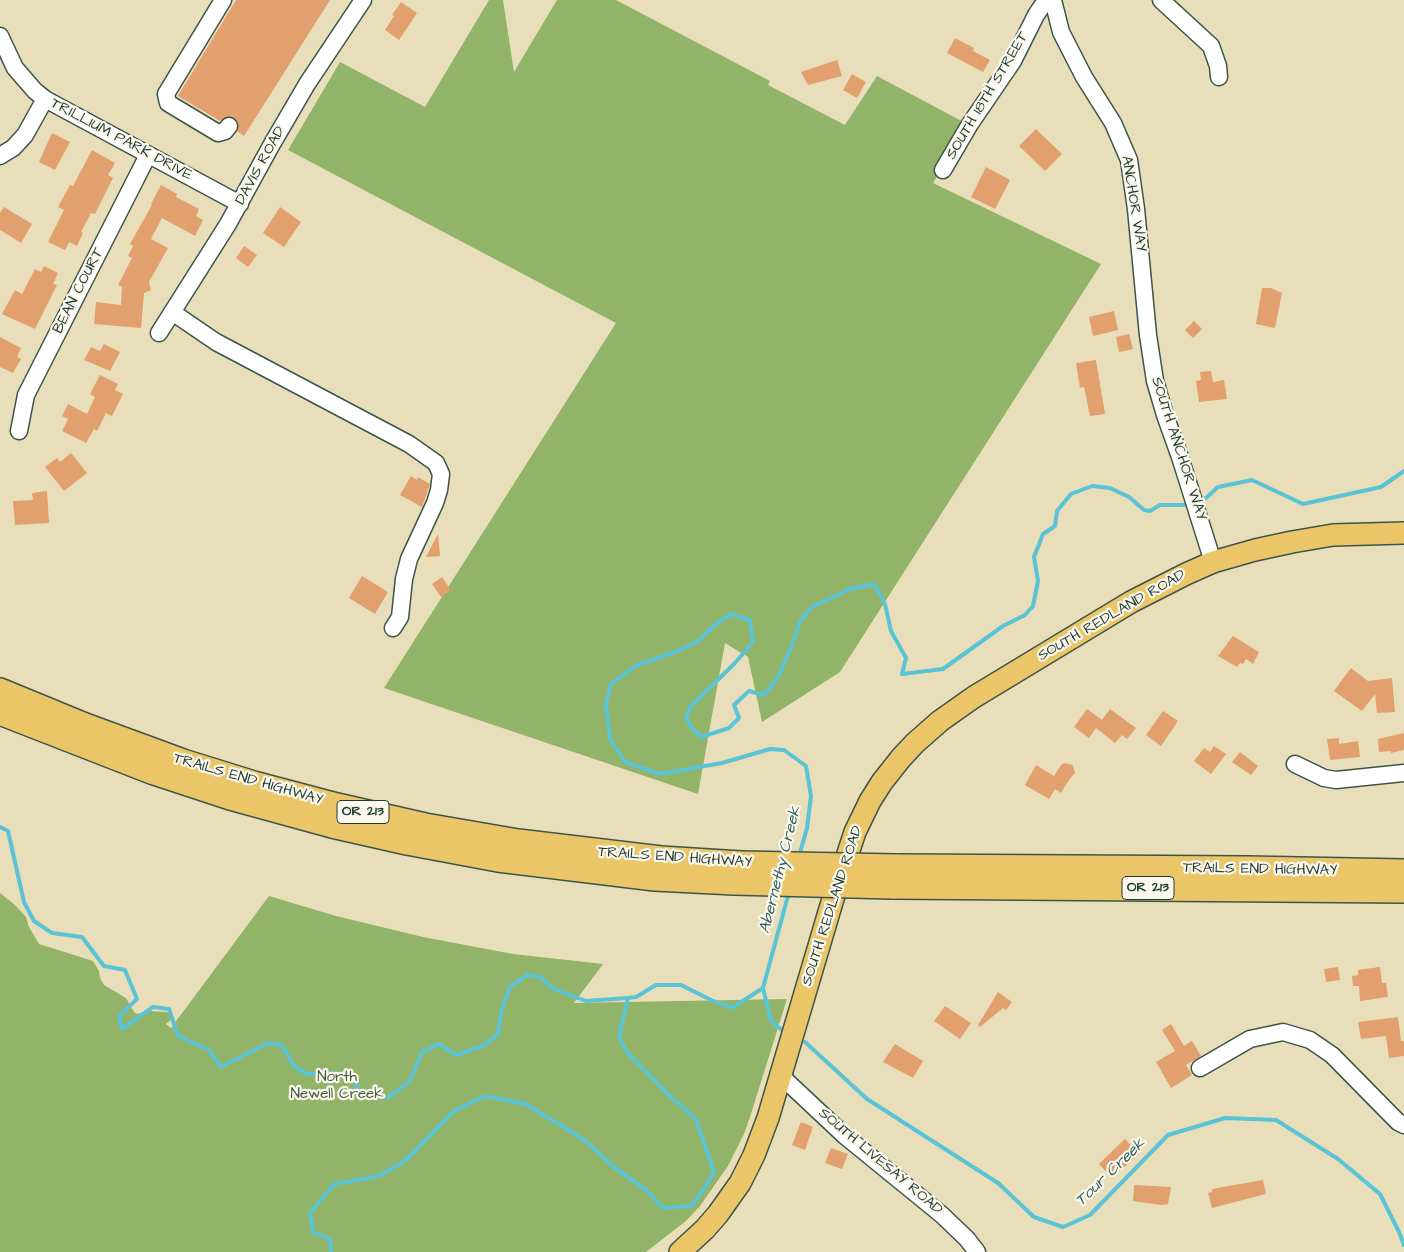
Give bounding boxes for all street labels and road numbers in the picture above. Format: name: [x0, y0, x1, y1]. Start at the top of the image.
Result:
street label: SOUTH 18TH STREET: [943, 29, 1033, 163]
street label: TRILLIUM PARK DRIVE: [47, 95, 195, 185]
street label: DAVIS ROAD: [232, 124, 290, 208]
street label: ANCHOR WAY: [1117, 155, 1149, 253]
street label: BEAN COURT: [50, 245, 108, 337]
street label: SOUTH ANCHOR WAY: [1146, 375, 1210, 523]
street label: SOUTH REDLAND ROAD: [1035, 566, 1189, 666]
street label: TRAILS END HIGHWAY: [171, 750, 325, 810]
road number: OR 213: [337, 800, 389, 824]
street label: SOUTH REDLAND ROAD: [799, 824, 867, 988]
street label: TRAILS END HIGHWAY: [597, 844, 753, 872]
street label: TRAILS END HIGHWAY: [1183, 860, 1337, 880]
road number: OR 213: [1122, 876, 1174, 900]
street label: SOUTH LIVESAY ROAD: [814, 1105, 946, 1219]

